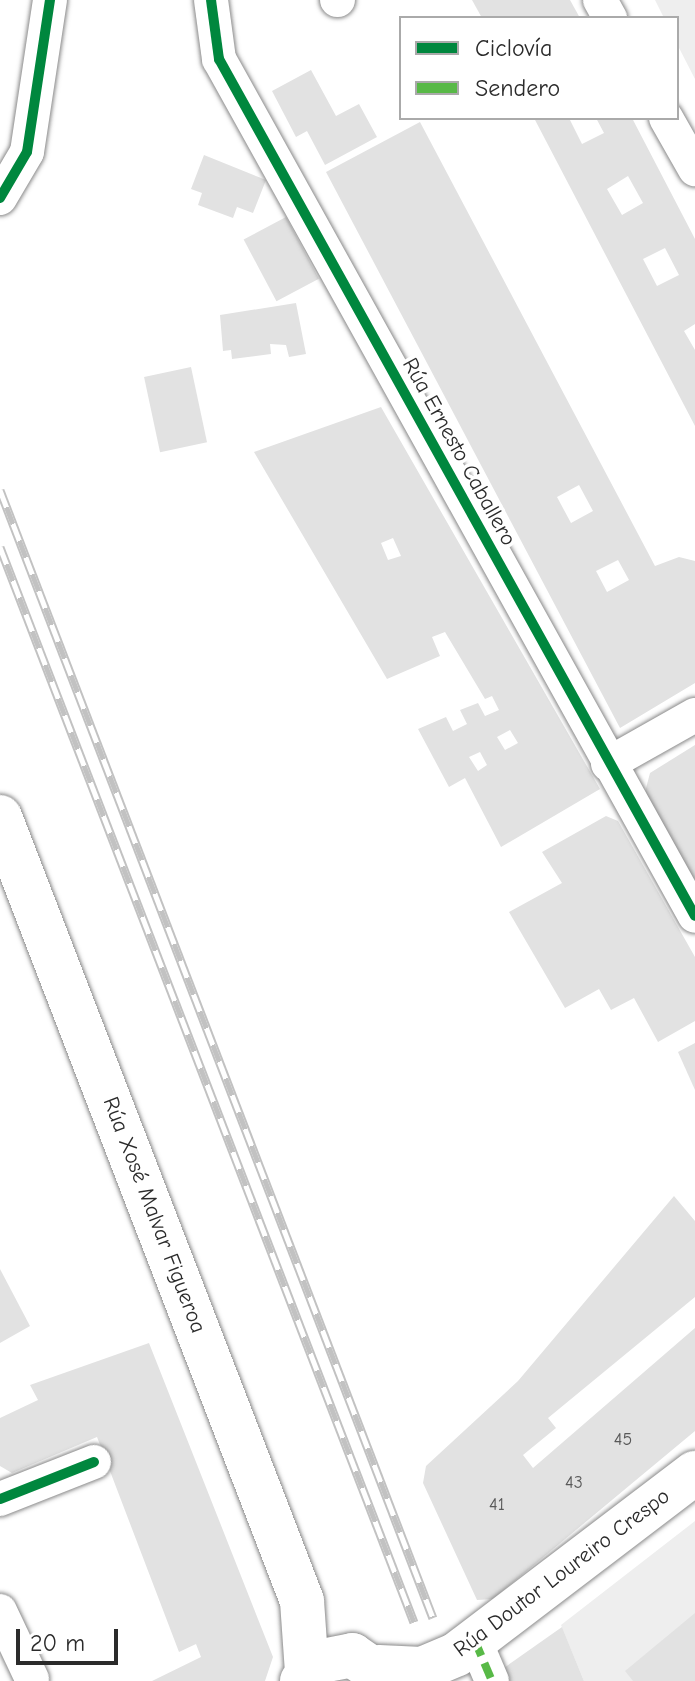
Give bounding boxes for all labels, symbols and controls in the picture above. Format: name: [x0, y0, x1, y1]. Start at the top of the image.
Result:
legend: [399, 16, 679, 120]
text: Ciclovía: [475, 34, 552, 62]
text: Sendero: [475, 74, 560, 102]
street label: Rúa Ernesto Caballero: [396, 353, 522, 551]
street label: Rúa Xosé Malvar Figueroa: [97, 1093, 211, 1337]
house number: 45: [614, 1429, 632, 1451]
house number: 43: [565, 1472, 583, 1494]
street label: Rúa Doutor Loureiro Crespo: [449, 1483, 675, 1663]
house number: 41: [489, 1494, 505, 1516]
scale bar: [20, 1613, 122, 1663]
text: 20 m: [30, 1629, 85, 1657]

